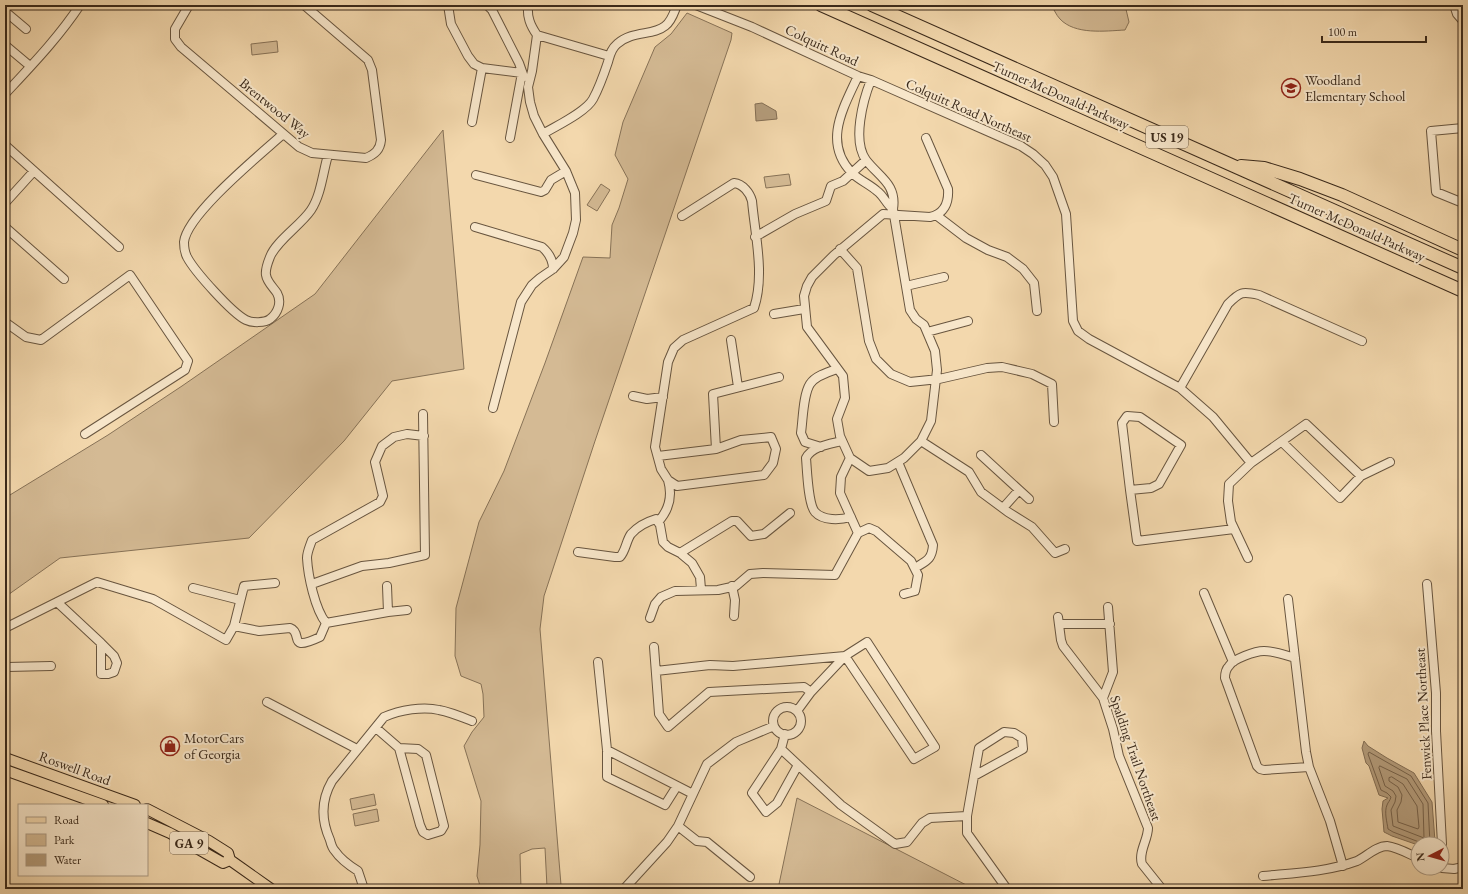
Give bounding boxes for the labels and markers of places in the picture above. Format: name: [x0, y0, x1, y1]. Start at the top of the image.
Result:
place label: Woodland Elementary School: [1305, 71, 1406, 105]
school or university icon: Woodland Elementary School: [1280, 77, 1302, 99]
place label: MotorCars of Georgia: [184, 729, 244, 763]
shop icon: MotorCars of Georgia: [159, 735, 181, 757]

